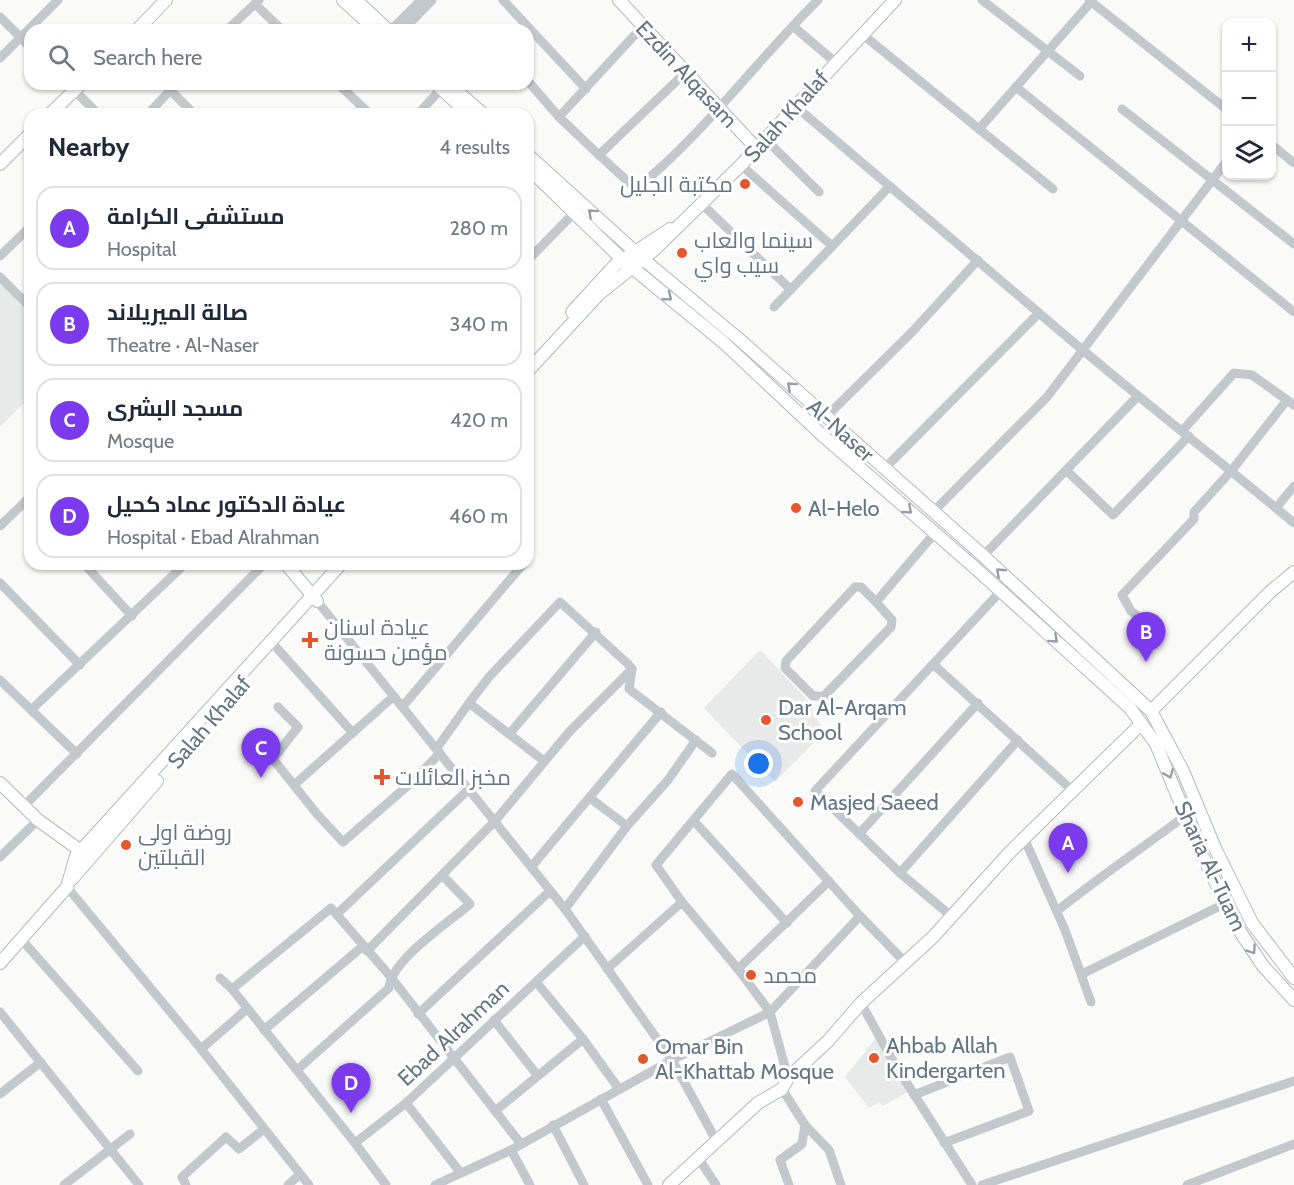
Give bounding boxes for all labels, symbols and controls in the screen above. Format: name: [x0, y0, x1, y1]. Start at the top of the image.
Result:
street label: Ezdin Alqasam: [630, 15, 743, 134]
map controls: [1222, 18, 1276, 180]
button: +: [1222, 18, 1276, 72]
search box: [24, 24, 534, 90]
icon: search: [45, 41, 78, 74]
text: Search here: [93, 44, 202, 71]
street label: Salah Khalaf: [738, 65, 835, 168]
button: −: [1222, 72, 1276, 126]
button: layers: [1222, 126, 1276, 180]
text: Nearby: [48, 131, 129, 163]
text: 4 results: [439, 135, 510, 159]
place label: مكتبة الجليل: [620, 171, 733, 198]
marker: مكتبة الجليل: [738, 177, 752, 191]
text: مستشفى الكرامة: [107, 203, 285, 230]
one-way arrow: [588, 209, 598, 220]
text: A: [63, 216, 76, 240]
text: 280 m: [449, 216, 508, 240]
place label: سينما والعاب سيب واي: [694, 227, 813, 282]
text: Hospital: [107, 237, 177, 261]
marker: سينما والعاب سيب واي: [675, 246, 689, 260]
one-way arrow: [661, 290, 672, 301]
text: صالة الميريلاند: [107, 299, 248, 326]
text: B: [63, 312, 76, 336]
text: 340 m: [450, 312, 508, 336]
text: Theatre · Al-Naser: [107, 333, 259, 357]
one-way arrow: [788, 382, 798, 393]
street label: Al-Naser: [802, 393, 880, 468]
text: مسجد البشرى: [107, 395, 243, 422]
text: C: [63, 408, 76, 432]
text: 420 m: [450, 408, 508, 432]
text: Mosque: [107, 429, 174, 453]
text: عيادة الدكتور عماد كحيل: [107, 491, 346, 518]
place label: Al-Helo: [808, 495, 880, 522]
marker: Al-Helo: [789, 501, 803, 515]
one-way arrow: [901, 503, 911, 514]
text: D: [62, 504, 77, 528]
text: 460 m: [449, 504, 508, 528]
text: Hospital · Ebad Alrahman: [107, 525, 320, 549]
one-way arrow: [996, 568, 1007, 579]
pin: B: [1126, 612, 1166, 662]
place label: عيادة اسنان مؤمن حسونة: [324, 614, 448, 666]
marker: عيادة اسنان مؤمن حسونة: [301, 631, 319, 649]
one-way arrow: [1047, 632, 1058, 643]
street label: Salah Khalaf: [162, 670, 257, 774]
place label: Dar Al-Arqam School: [778, 694, 907, 746]
marker: Dar Al-Arqam School: [759, 713, 773, 727]
pin: C: [242, 728, 280, 778]
your location: [744, 749, 773, 778]
place label: مخبز العائلات: [395, 764, 511, 791]
marker: مخبز العائلات: [373, 768, 391, 786]
one-way arrow: [1162, 768, 1174, 779]
place label: Masjed Saeed: [810, 789, 939, 816]
marker: Masjed Saeed: [791, 795, 805, 809]
street label: Sharia Al-Tuam: [1169, 797, 1252, 936]
place label: روضة اولى القبلتين: [138, 819, 232, 871]
pin: A: [1048, 824, 1088, 873]
marker: روضة اولى القبلتين: [119, 838, 133, 852]
one-way arrow: [1245, 944, 1256, 955]
place label: محمد: [763, 962, 817, 989]
marker: محمد: [744, 968, 758, 982]
street label: Ebad Alrahman: [392, 975, 515, 1092]
place label: Ahbab Allah Kindergarten: [886, 1032, 1006, 1084]
place label: Omar Bin Al-Khattab Mosque: [655, 1033, 834, 1085]
marker: Ahbab Allah Kindergarten: [867, 1051, 881, 1065]
marker: Omar Bin Al-Khattab Mosque: [636, 1052, 650, 1066]
pin: D: [332, 1064, 370, 1113]

